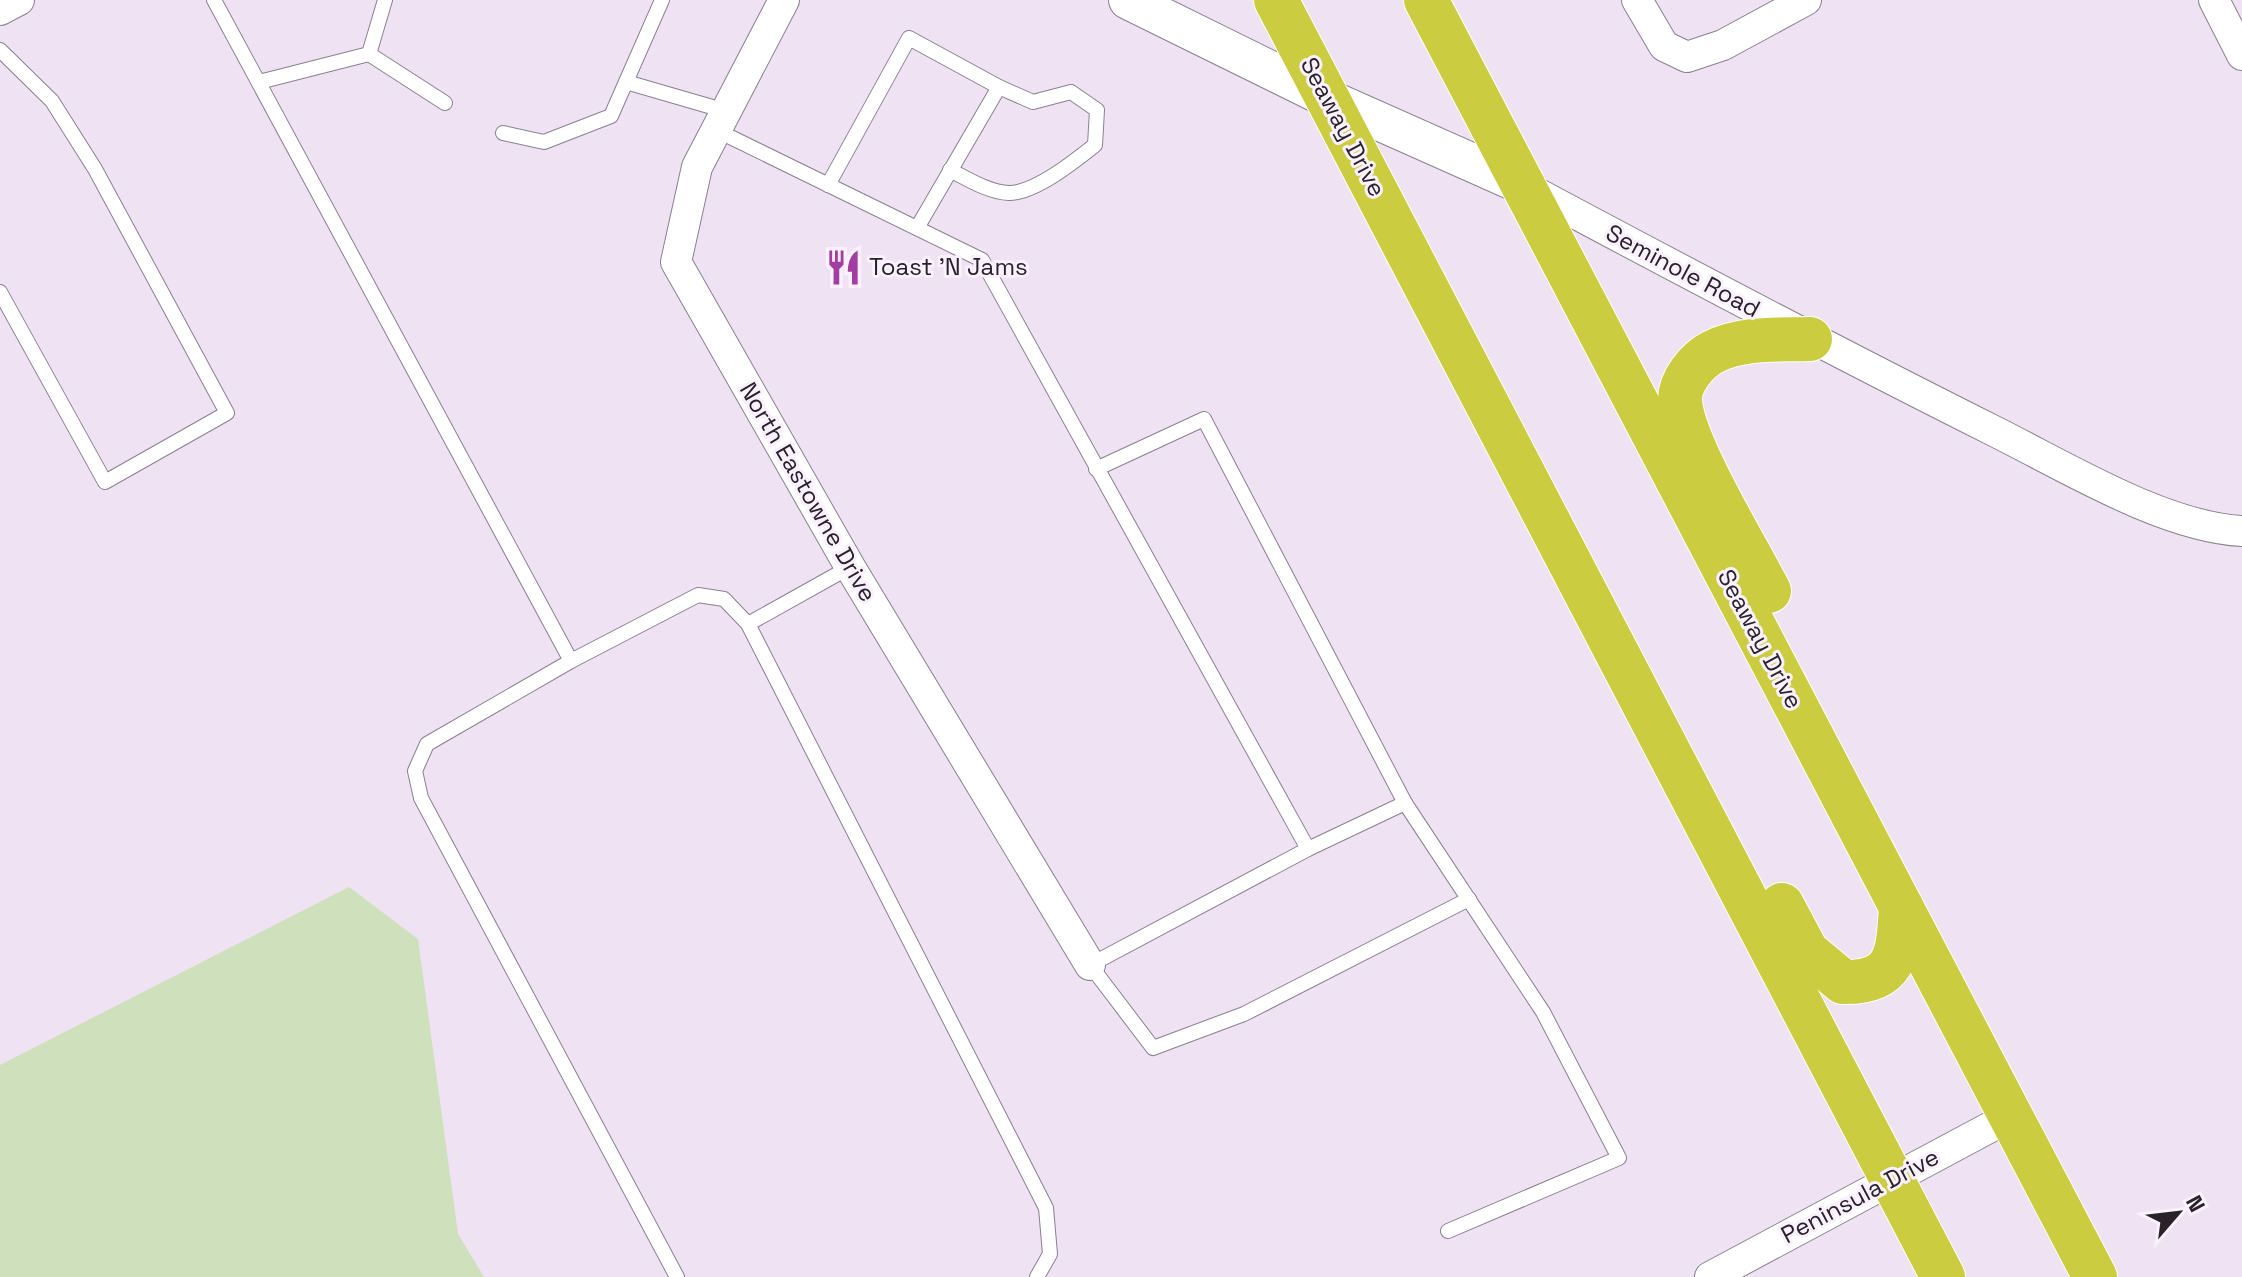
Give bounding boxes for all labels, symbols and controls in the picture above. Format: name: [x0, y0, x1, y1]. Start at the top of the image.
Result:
street label: Seaway Drive: [1294, 52, 1393, 202]
street label: Seminole Road: [1601, 217, 1766, 324]
restaurant icon: Toast 'N Jams: [824, 248, 862, 286]
place label: Toast 'N Jams: [869, 251, 1028, 282]
street label: North Eastowne Drive: [733, 376, 884, 607]
street label: Seaway Drive: [1711, 564, 1810, 714]
street label: Peninsula Drive: [1776, 1141, 1944, 1250]
north arrow: [2138, 1173, 2218, 1253]
text: N: [2180, 1191, 2211, 1217]

